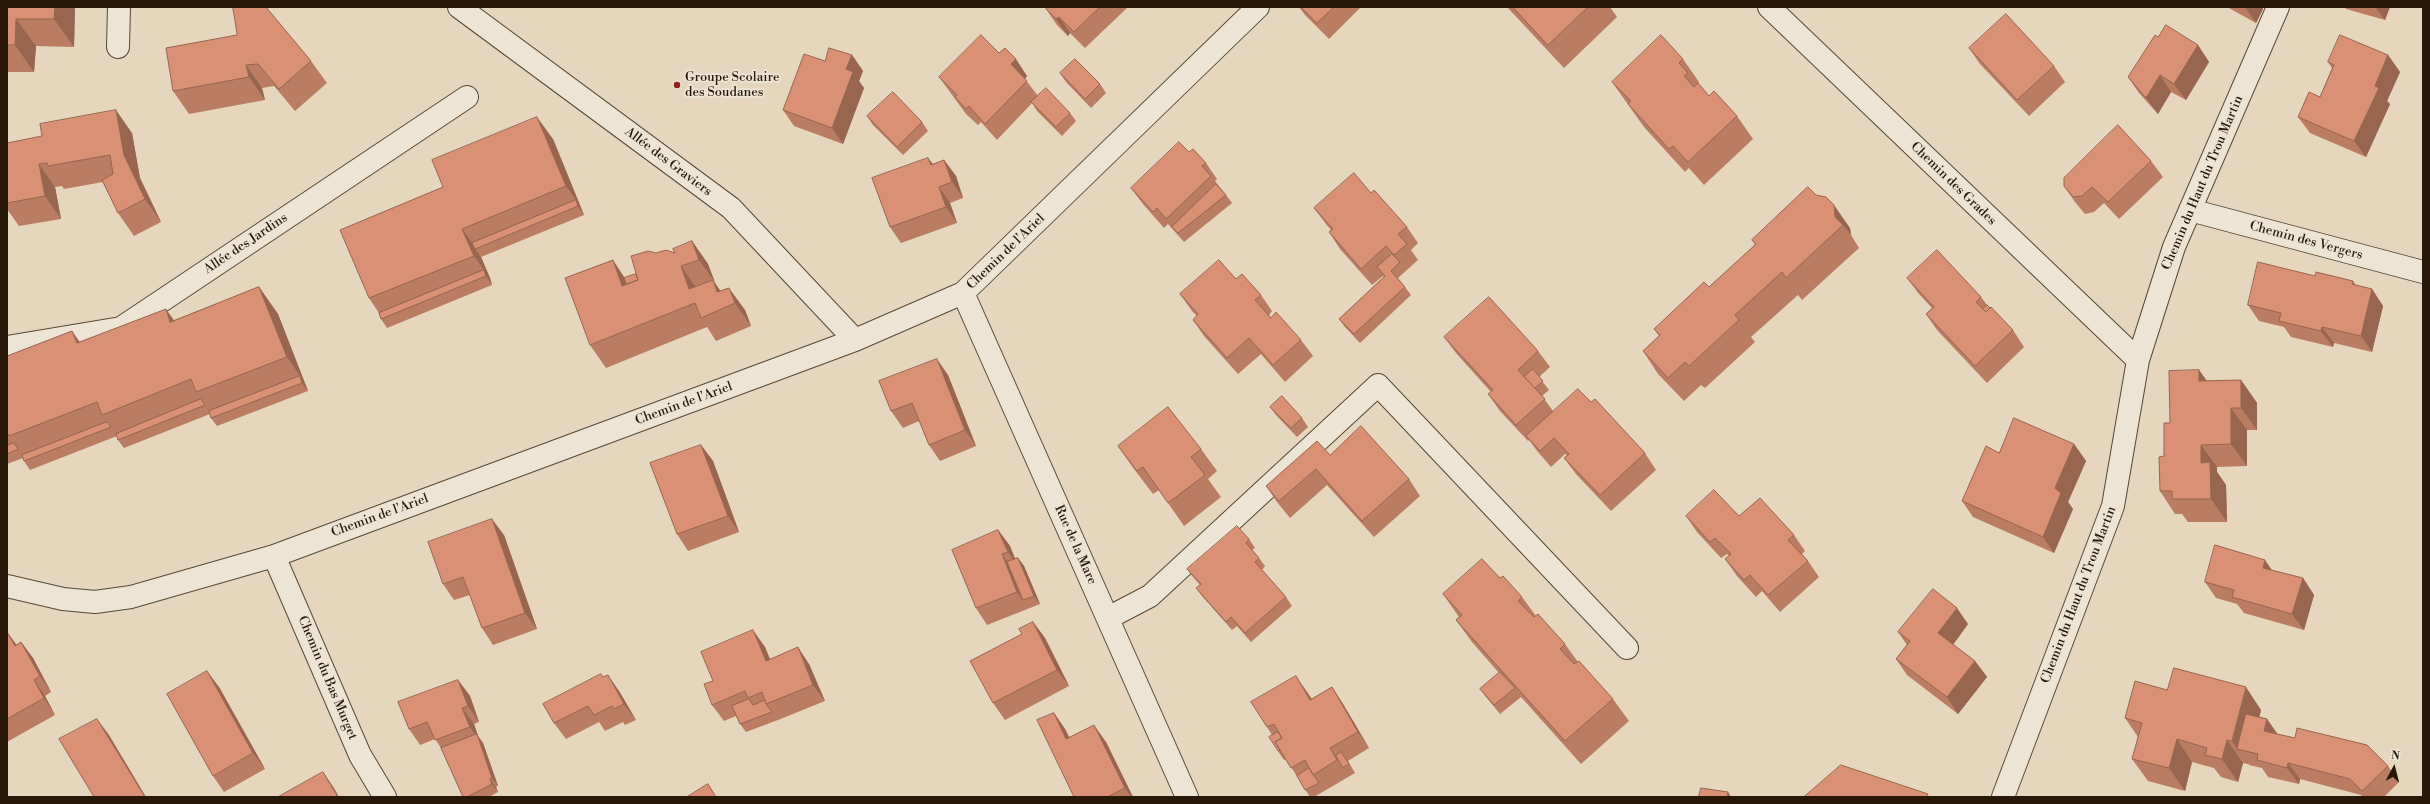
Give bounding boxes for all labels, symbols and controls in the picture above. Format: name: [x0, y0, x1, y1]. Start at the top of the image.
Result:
place label: Groupe Scolaire des Soudanes: [685, 70, 780, 101]
marker: Groupe Scolaire des Soudanes: [672, 80, 682, 90]
street label: Chemin du Haut du Trou Martin: [2159, 93, 2247, 273]
street label: Allée des Graviers: [621, 124, 715, 200]
street label: Chemin des Grades: [1907, 139, 1999, 229]
street label: Allée des Jardins: [201, 210, 291, 278]
street label: Chemin de l'Ariel: [964, 211, 1048, 293]
street label: Chemin des Vergers: [2248, 218, 2364, 264]
street label: Chemin de l'Ariel: [633, 379, 735, 429]
street label: Chemin de l'Ariel: [329, 491, 431, 541]
street label: Rue de la Mare: [1050, 503, 1100, 587]
street label: Chemin du Haut du Trou Martin: [2038, 504, 2120, 686]
street label: Chemin du Bas Murget: [294, 614, 360, 742]
north arrow: [2374, 748, 2414, 788]
text: N: [2390, 749, 2401, 764]

